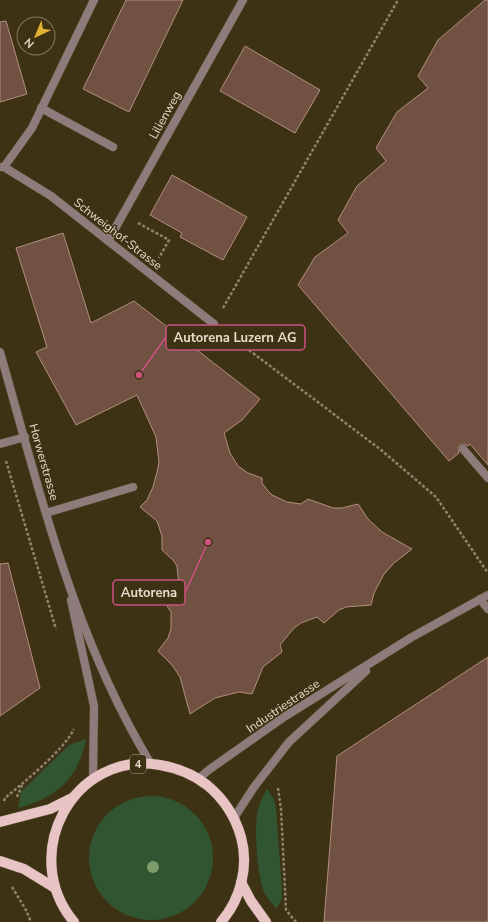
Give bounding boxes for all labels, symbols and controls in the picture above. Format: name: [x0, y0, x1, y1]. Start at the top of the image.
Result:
north arrow: [16, 16, 56, 56]
text: N: [21, 35, 38, 51]
street label: Lilienweg: [145, 88, 185, 142]
street label: Schweighof-Strasse: [70, 194, 166, 274]
callout: Autorena Luzern AG: [166, 325, 305, 350]
text: Autorena Luzern AG: [174, 329, 296, 347]
street label: Horwerstrasse: [25, 422, 63, 502]
callout: Autorena: [113, 580, 185, 605]
text: Autorena: [121, 584, 177, 602]
street label: Industriestrasse: [243, 675, 323, 737]
road number: 4: [130, 755, 146, 773]

